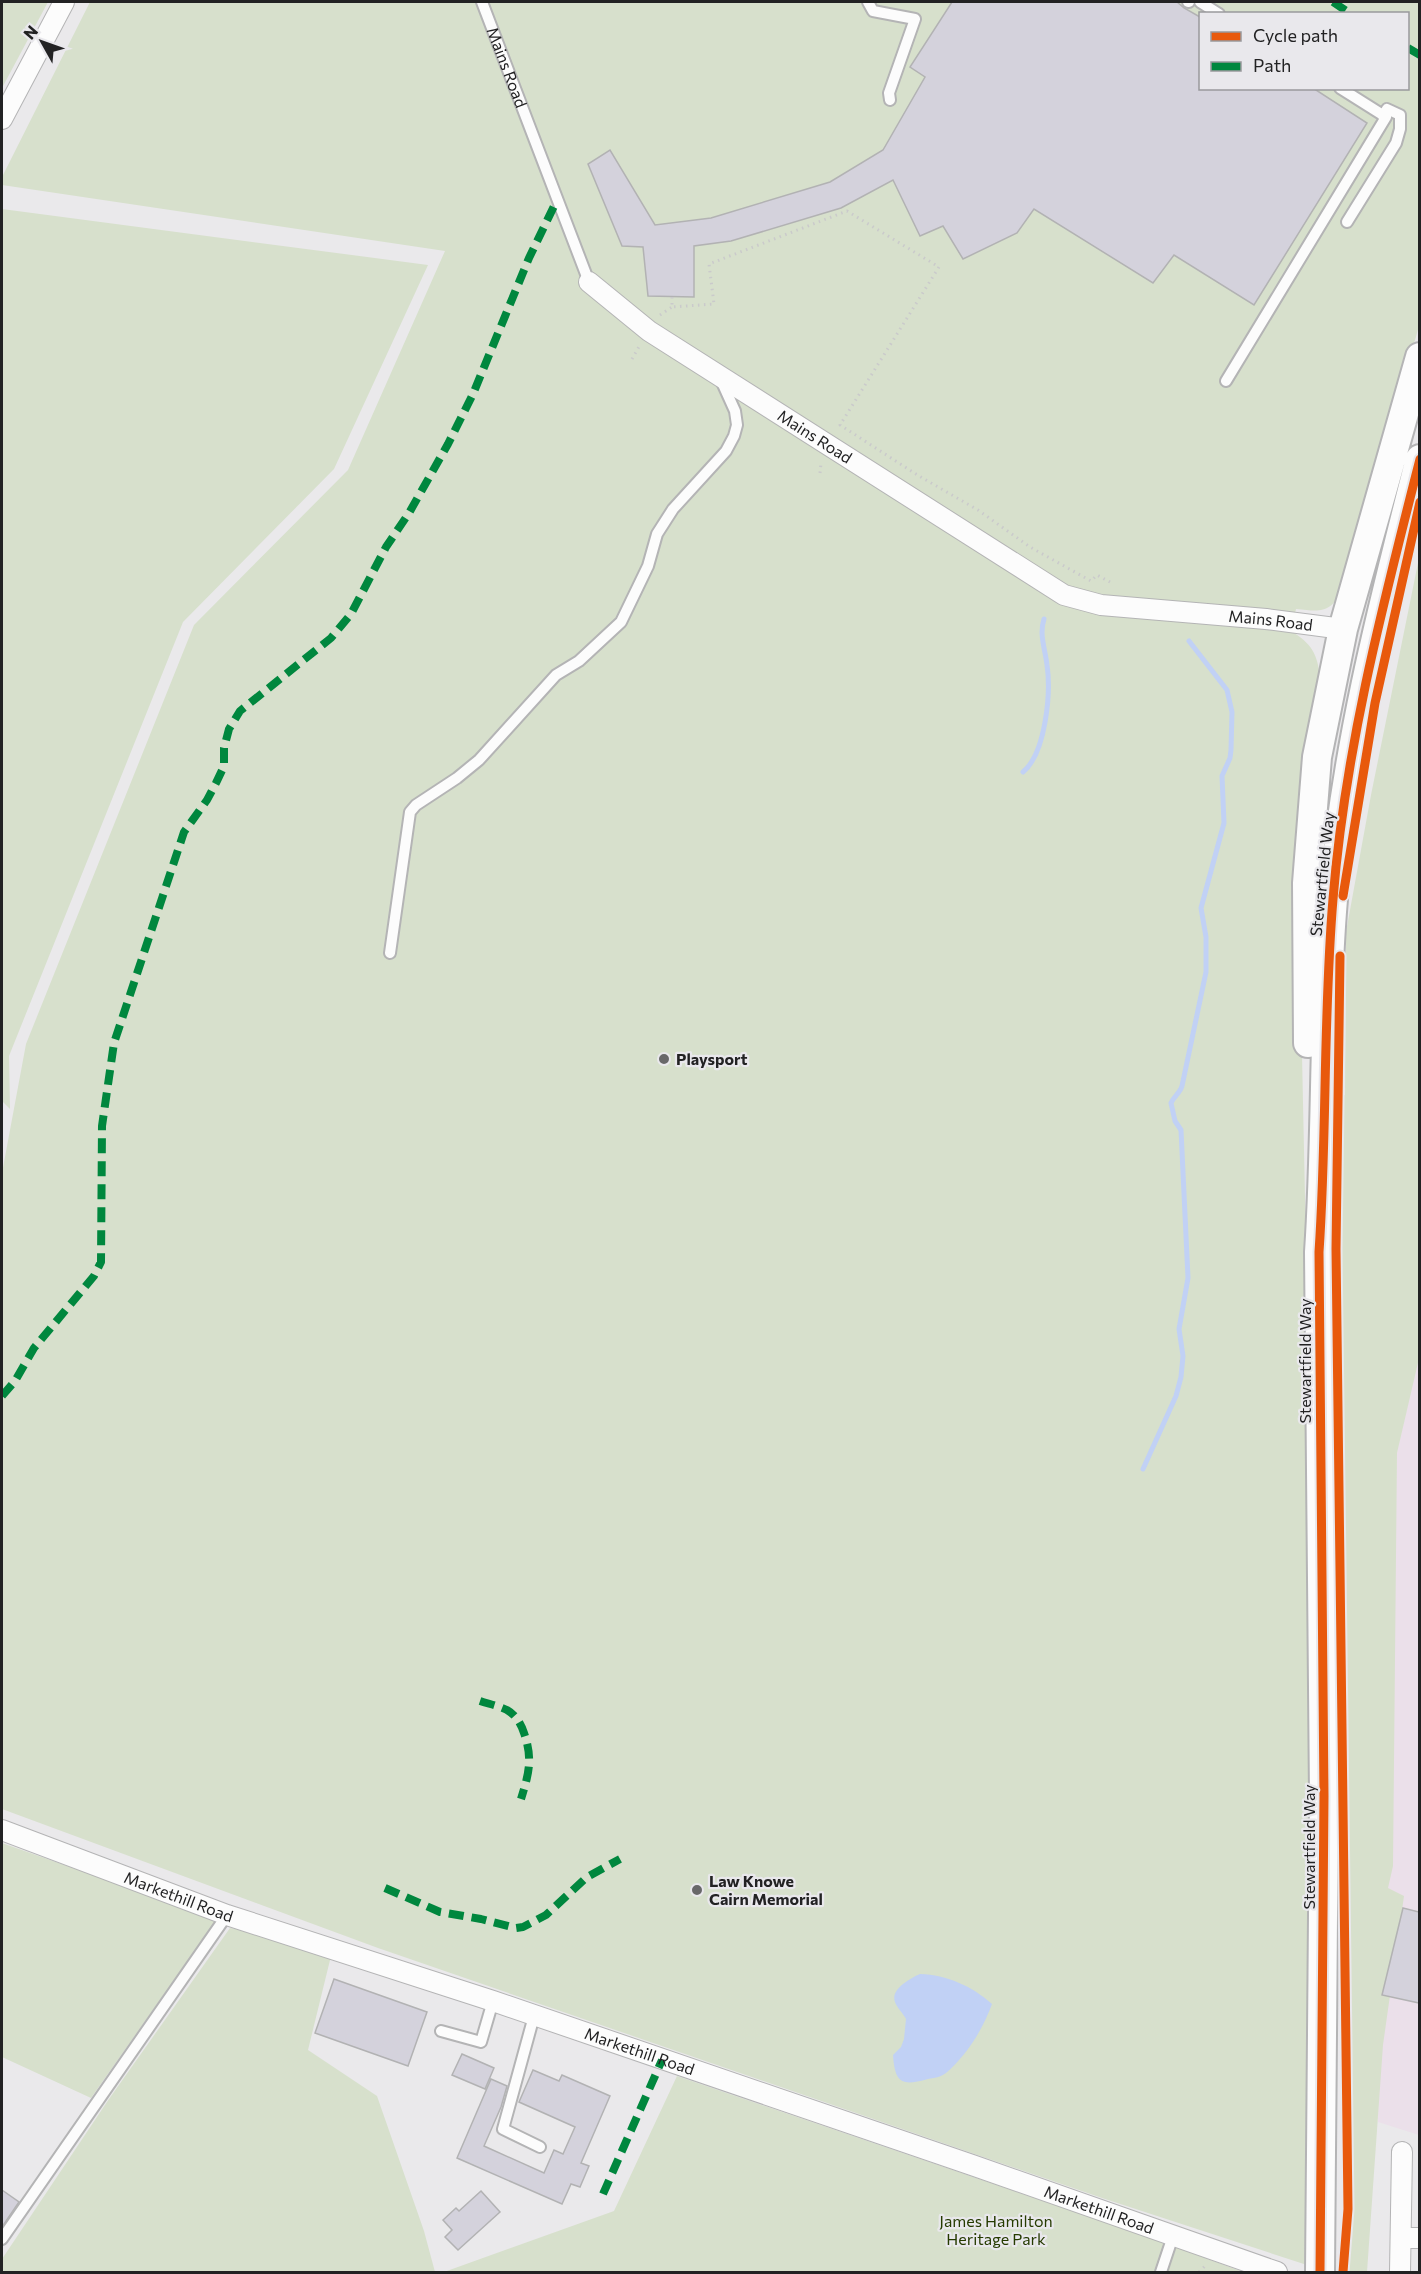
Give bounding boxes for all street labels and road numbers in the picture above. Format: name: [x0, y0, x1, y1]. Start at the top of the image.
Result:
street label: Mains Road: [483, 24, 531, 110]
street label: Mains Road: [774, 405, 856, 467]
street label: Mains Road: [1228, 606, 1314, 634]
street label: Stewartfield Way: [1306, 811, 1337, 937]
street label: Stewartfield Way: [1295, 1298, 1314, 1424]
street label: Stewartfield Way: [1299, 1784, 1318, 1910]
street label: Markethill Road: [122, 1867, 236, 1925]
street label: Markethill Road: [582, 2023, 697, 2078]
street label: Markethill Road: [1042, 2181, 1157, 2237]

